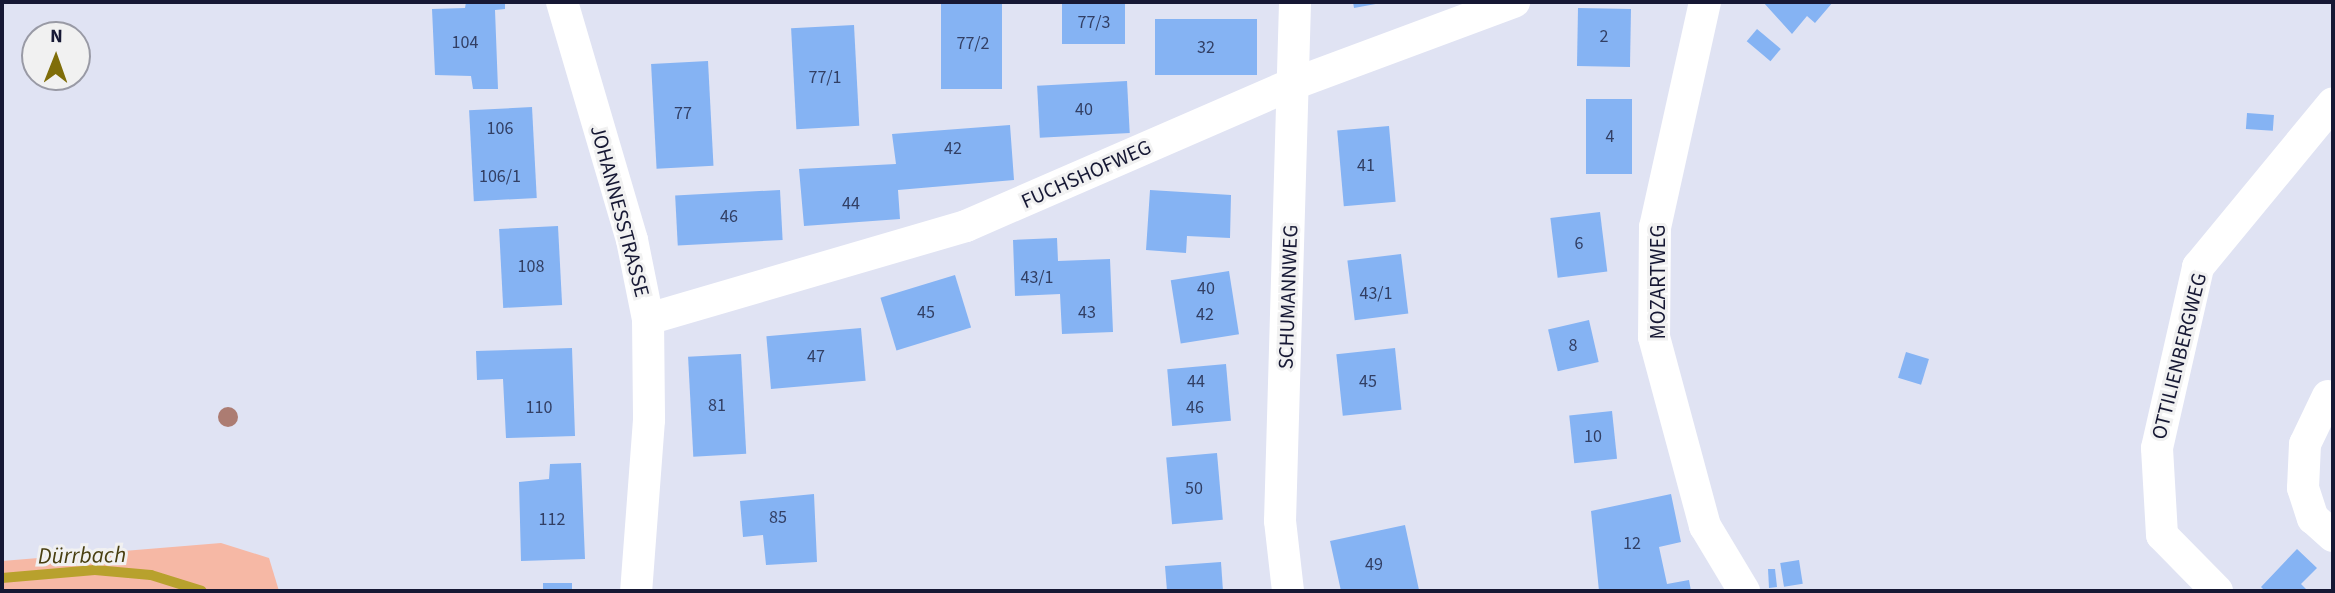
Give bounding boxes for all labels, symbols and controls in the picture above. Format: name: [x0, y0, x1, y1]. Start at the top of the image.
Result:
house number: 77/3: [1077, 12, 1111, 34]
north arrow: [21, 21, 91, 91]
text: N: [50, 23, 63, 50]
house number: 2: [1600, 26, 1608, 48]
house number: 104: [452, 32, 478, 54]
house number: 77/2: [956, 33, 990, 55]
house number: 32: [1197, 37, 1215, 59]
house number: 77/1: [808, 67, 842, 89]
house number: 40: [1075, 99, 1093, 121]
house number: 77: [674, 103, 692, 125]
house number: 106: [487, 118, 513, 140]
street label: JOHANNESSTRASSE: [585, 122, 655, 300]
house number: 4: [1606, 126, 1614, 148]
street label: FUCHSHOFWEG: [1017, 134, 1155, 214]
house number: 42: [944, 138, 962, 160]
house number: 41: [1357, 155, 1375, 177]
house number: 106/1: [479, 166, 521, 188]
house number: 44: [842, 193, 860, 215]
house number: 46: [720, 206, 738, 228]
street label: SCHUMANNWEG: [1273, 224, 1303, 370]
street label: MOZARTWEG: [1645, 225, 1671, 339]
house number: 6: [1575, 233, 1583, 255]
house number: 108: [518, 256, 544, 278]
house number: 43/1: [1020, 267, 1054, 289]
street label: OTTILIENBERGWEG: [2146, 270, 2212, 442]
house number: 40: [1197, 278, 1215, 300]
house number: 43/1: [1359, 283, 1393, 305]
house number: 45: [917, 302, 935, 324]
house number: 43: [1078, 302, 1096, 324]
house number: 42: [1196, 304, 1214, 326]
house number: 8: [1569, 335, 1577, 357]
house number: 47: [807, 346, 825, 368]
house number: 44: [1187, 371, 1205, 393]
house number: 45: [1359, 371, 1377, 393]
house number: 81: [708, 395, 726, 417]
house number: 110: [526, 397, 552, 419]
house number: 46: [1186, 397, 1204, 419]
house number: 10: [1584, 426, 1602, 448]
house number: 50: [1185, 478, 1203, 500]
house number: 85: [769, 507, 787, 529]
house number: 112: [539, 509, 565, 531]
house number: 12: [1623, 533, 1641, 555]
water label: Dürrbach: [38, 541, 126, 571]
house number: 49: [1365, 554, 1383, 576]

